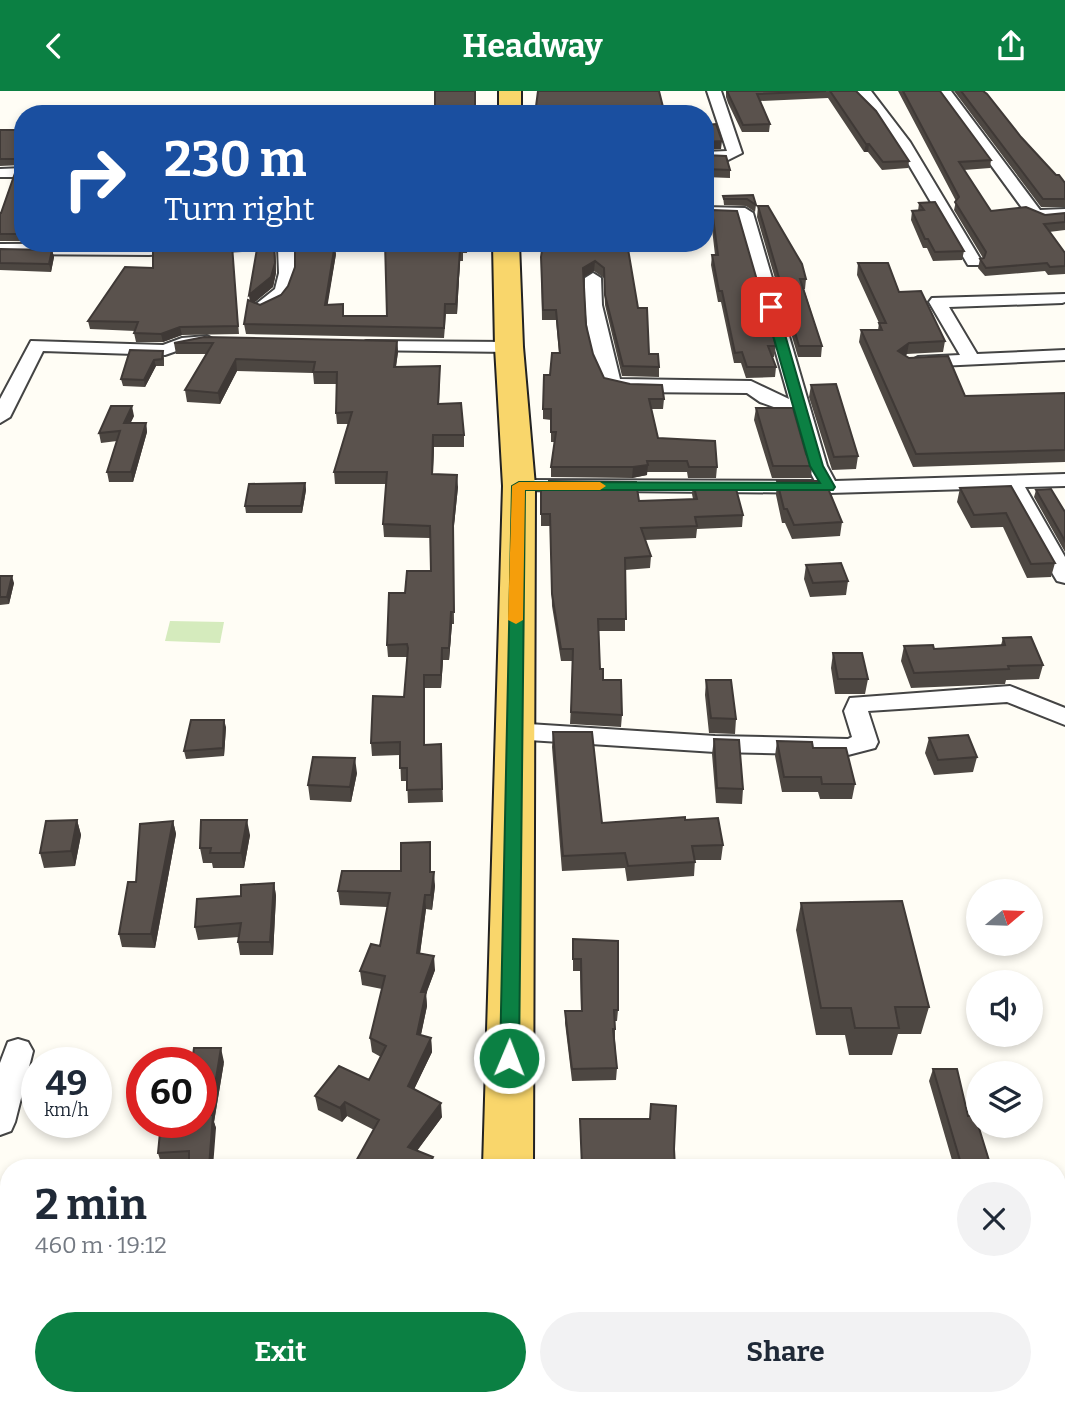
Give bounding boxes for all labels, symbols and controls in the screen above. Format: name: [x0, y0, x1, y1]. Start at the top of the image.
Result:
icon: back: [35, 27, 73, 65]
text: Headway: [462, 27, 603, 65]
icon: share: [992, 27, 1030, 65]
text: 230 m: [164, 130, 307, 189]
icon: right: [49, 133, 140, 224]
text: Turn right: [164, 190, 315, 228]
pin: [741, 277, 801, 337]
icon: arrive: [752, 288, 790, 326]
north arrow: [966, 879, 1043, 955]
map controls: [966, 879, 1043, 1138]
button: sound: [966, 970, 1043, 1047]
position arrow: [472, 1021, 546, 1095]
speed limit sign: 60: [126, 1047, 217, 1138]
button: layers: [966, 1061, 1043, 1138]
text: 49: [45, 1062, 88, 1104]
text: km/h: [44, 1099, 89, 1121]
text: 2 min: [35, 1180, 147, 1230]
button: close: [957, 1182, 1031, 1256]
text: 460 m · 19:12: [35, 1231, 167, 1259]
button: Exit: [35, 1312, 526, 1392]
button: Share: [540, 1312, 1031, 1392]

